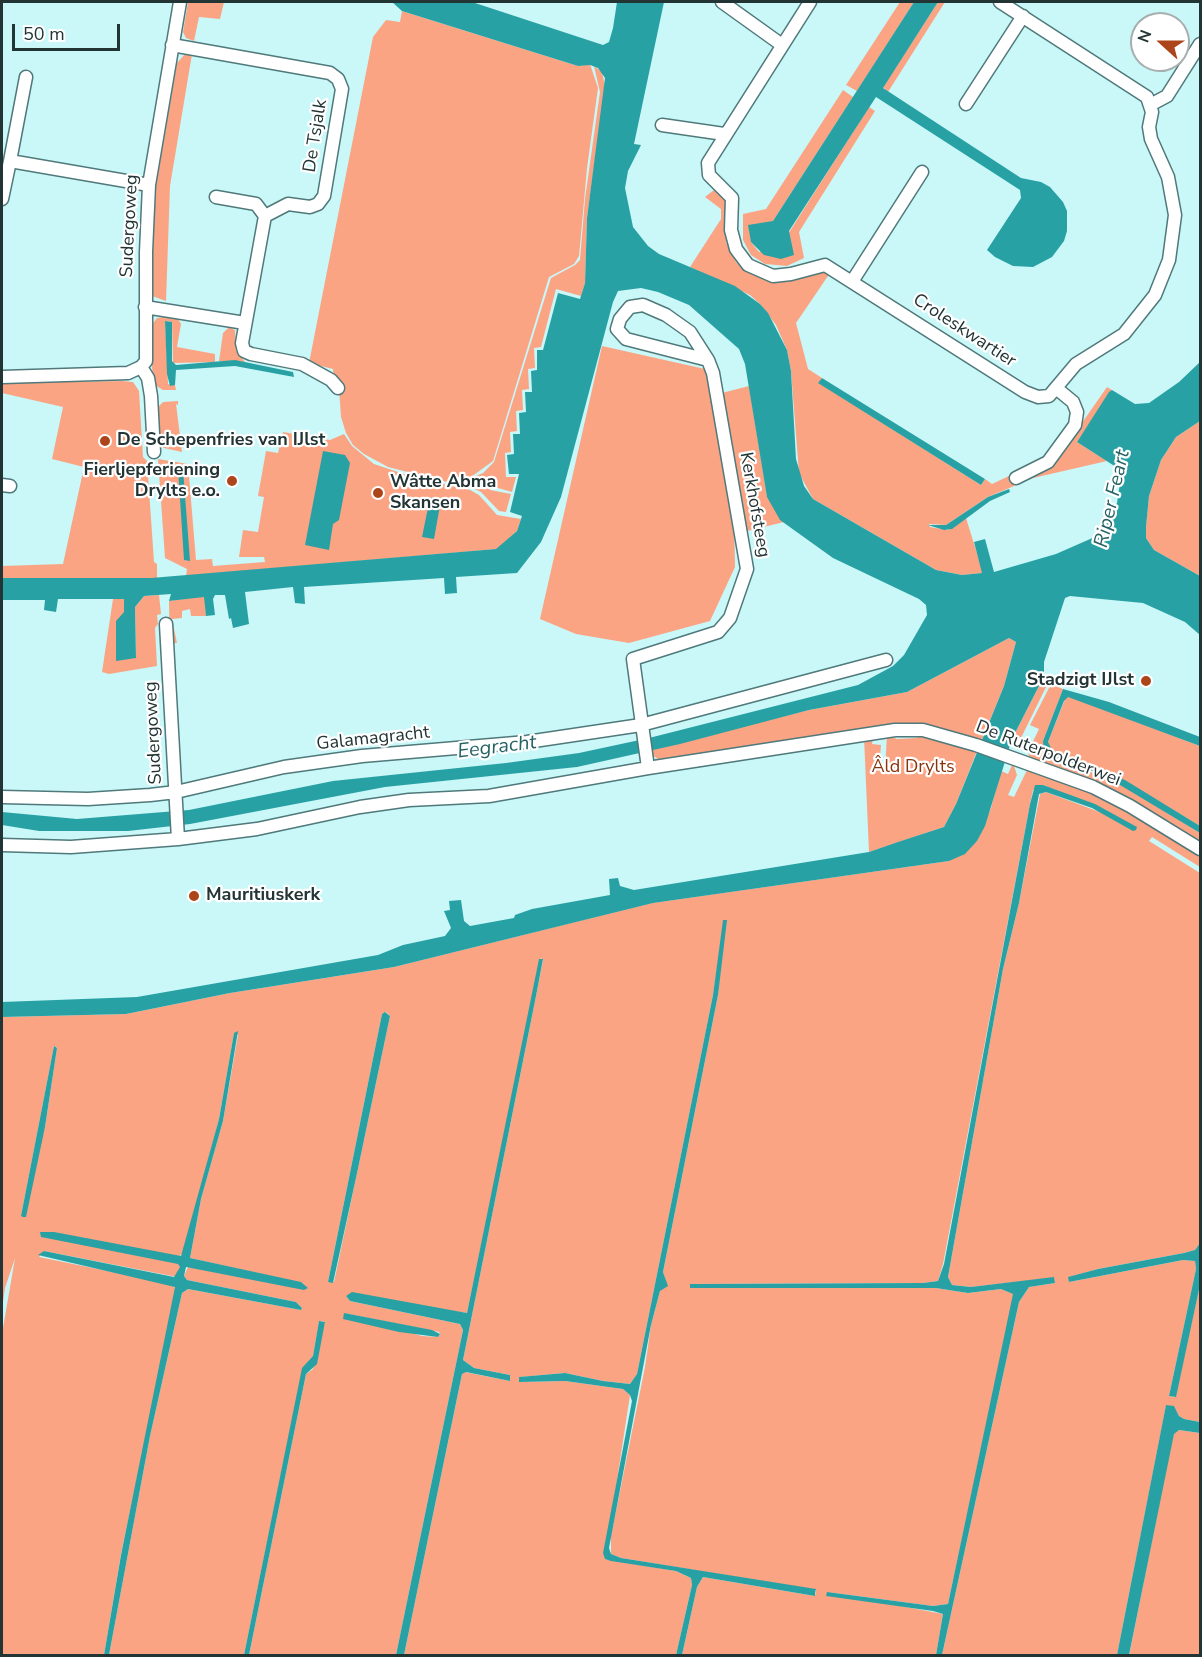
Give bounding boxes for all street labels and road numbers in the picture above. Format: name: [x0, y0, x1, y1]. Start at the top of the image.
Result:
street label: De Tsjalk: [300, 98, 332, 174]
street label: Sudergoweg: [117, 174, 143, 278]
street label: Croleskwartier: [908, 290, 1020, 372]
street label: Kerkhofsteeg: [734, 451, 774, 559]
street label: Sudergoweg: [141, 681, 167, 785]
street label: De Ruterpolderwei: [972, 716, 1124, 792]
street label: Galamagracht: [315, 722, 431, 756]

